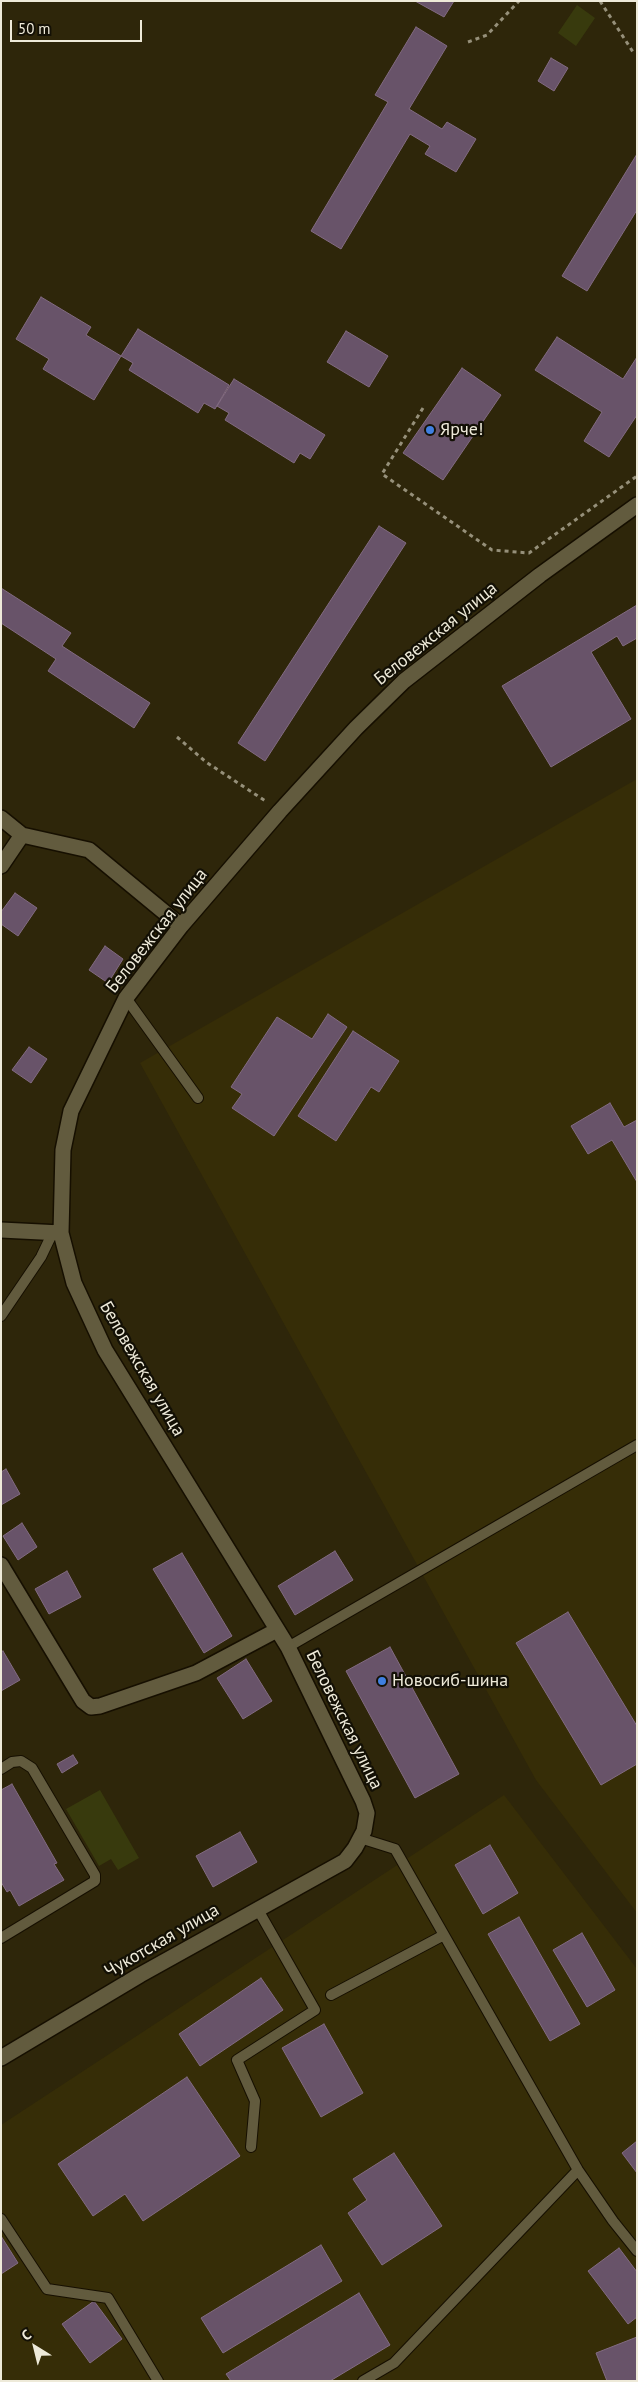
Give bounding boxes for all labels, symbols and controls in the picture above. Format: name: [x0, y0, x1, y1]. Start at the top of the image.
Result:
scale bar: [12, 10, 145, 42]
text: 50 m: [18, 19, 51, 38]
place label: Ярче!: [440, 419, 483, 441]
marker: Ярче!: [424, 424, 436, 436]
street label: Беловежская улица: [370, 578, 502, 690]
street label: Беловежская улица: [102, 864, 212, 998]
street label: Беловежская улица: [95, 1298, 189, 1440]
street label: Беловежская улица: [301, 1647, 387, 1793]
place label: Новосиб-шина: [392, 1670, 508, 1692]
marker: Новосиб-шина: [376, 1675, 388, 1687]
street label: Чукотская улица: [101, 1899, 223, 1983]
north arrow: [10, 2322, 60, 2372]
text: С: [18, 2325, 35, 2344]

